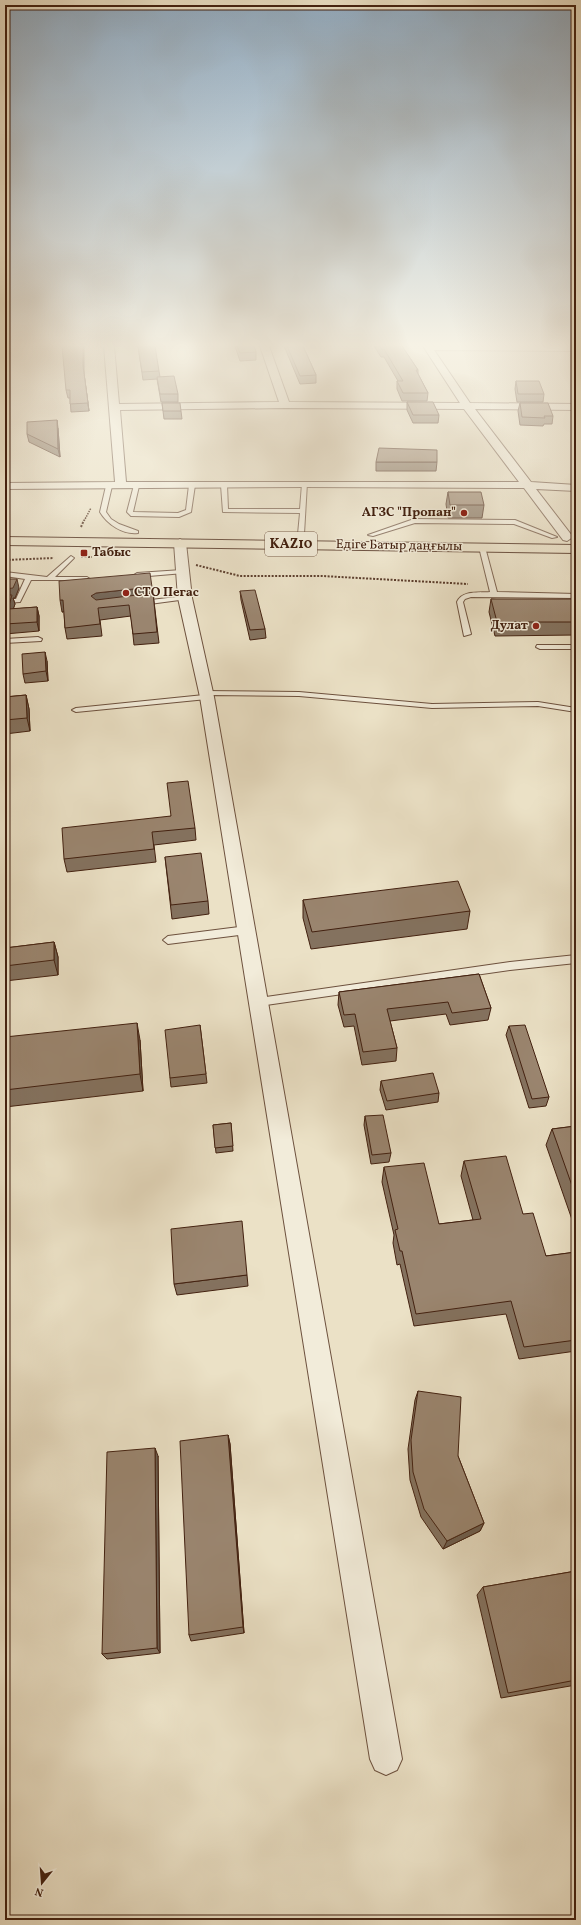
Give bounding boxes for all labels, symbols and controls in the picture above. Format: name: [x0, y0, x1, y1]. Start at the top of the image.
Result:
place label: АГЗС "Пропан": [362, 504, 456, 522]
marker: АГЗС "Пропан": [459, 508, 469, 518]
road number: KAZ10: [265, 532, 317, 556]
street label: Едіге Батыр даңғылы: [336, 536, 462, 556]
place label: Табыс: [92, 544, 131, 562]
marker: Табыс: [79, 548, 89, 558]
place label: СТО Пегас: [134, 584, 199, 602]
marker: СТО Пегас: [121, 588, 131, 598]
place label: Дулат: [490, 617, 529, 635]
marker: Дулат: [531, 621, 541, 631]
north arrow: [22, 1863, 62, 1903]
text: N: [33, 1883, 46, 1899]

